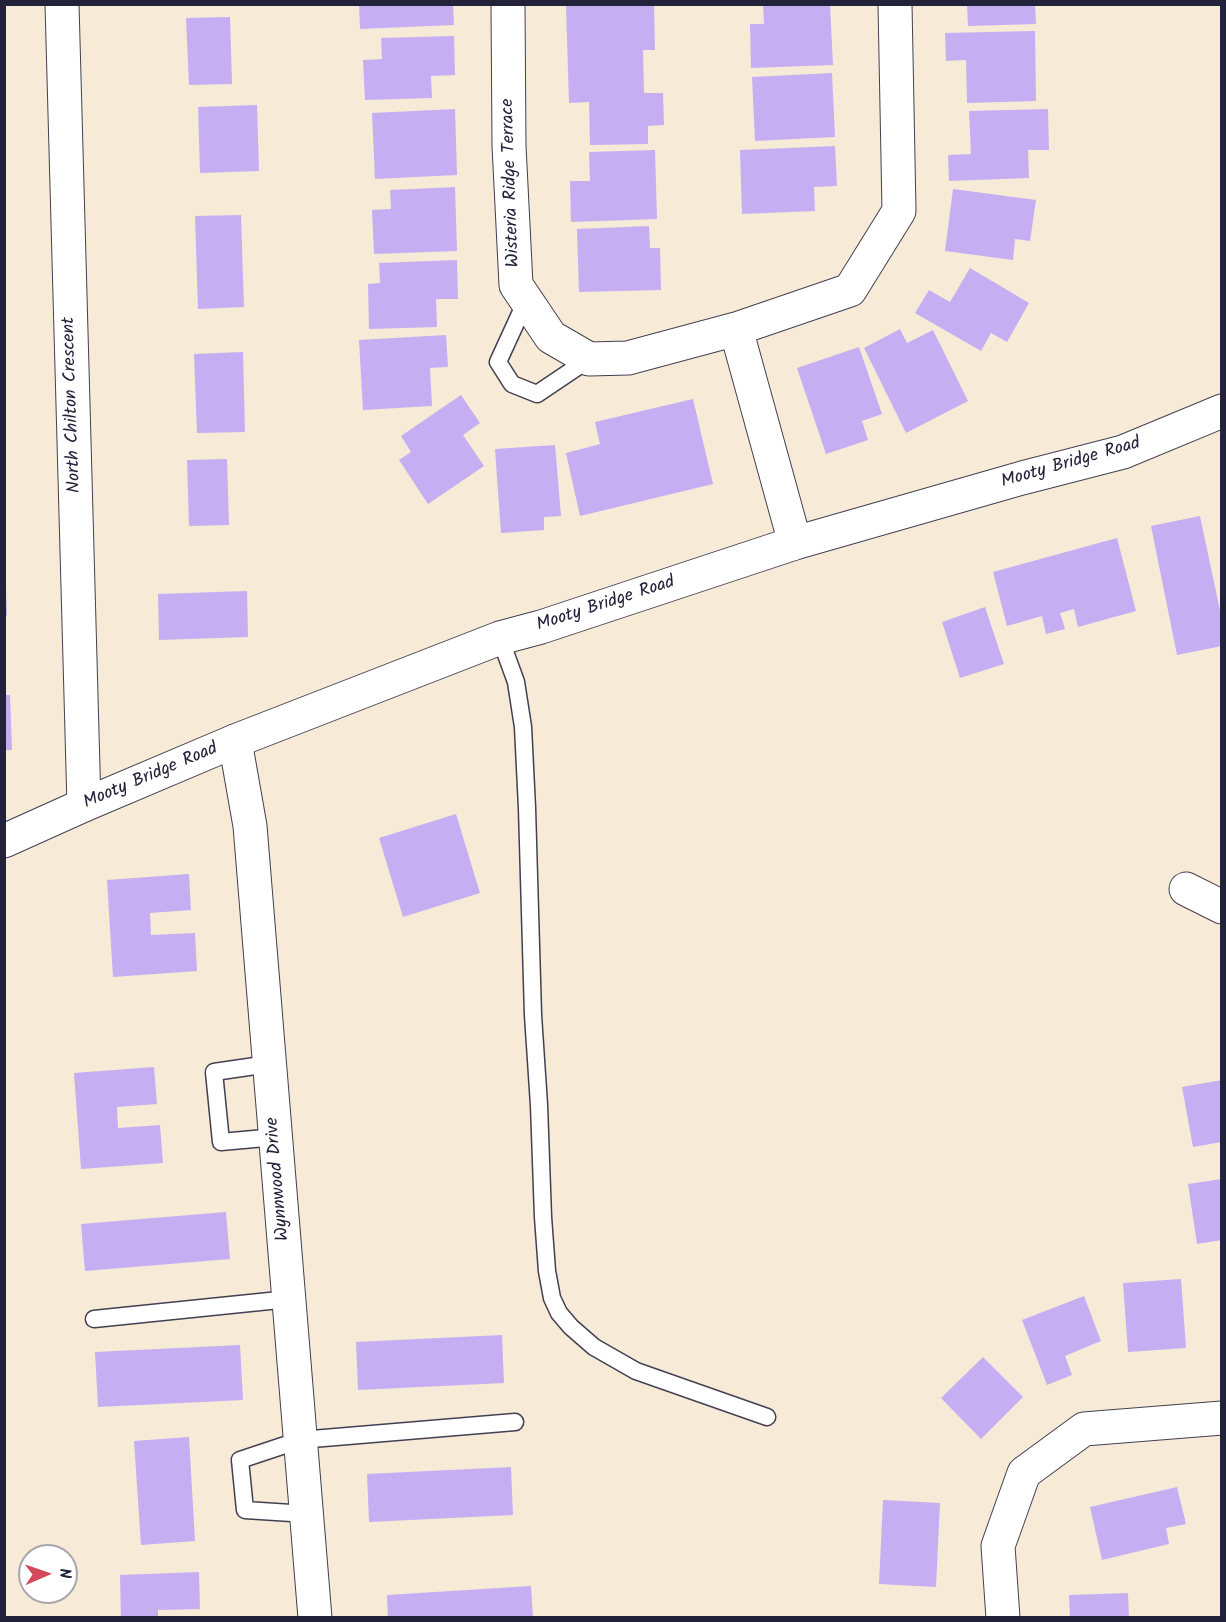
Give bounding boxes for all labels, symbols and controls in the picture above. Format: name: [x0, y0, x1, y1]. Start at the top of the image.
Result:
street label: Wisteria Ridge Terrace: [498, 98, 526, 268]
street label: North Chilton Crescent: [59, 316, 87, 494]
street label: Mooty Bridge Road: [999, 434, 1143, 494]
street label: Mooty Bridge Road: [534, 573, 678, 637]
street label: Mooty Bridge Road: [81, 739, 221, 815]
street label: Wynnwood Drive: [263, 1116, 295, 1242]
north arrow: [18, 1544, 78, 1604]
text: N: [52, 1568, 77, 1579]

